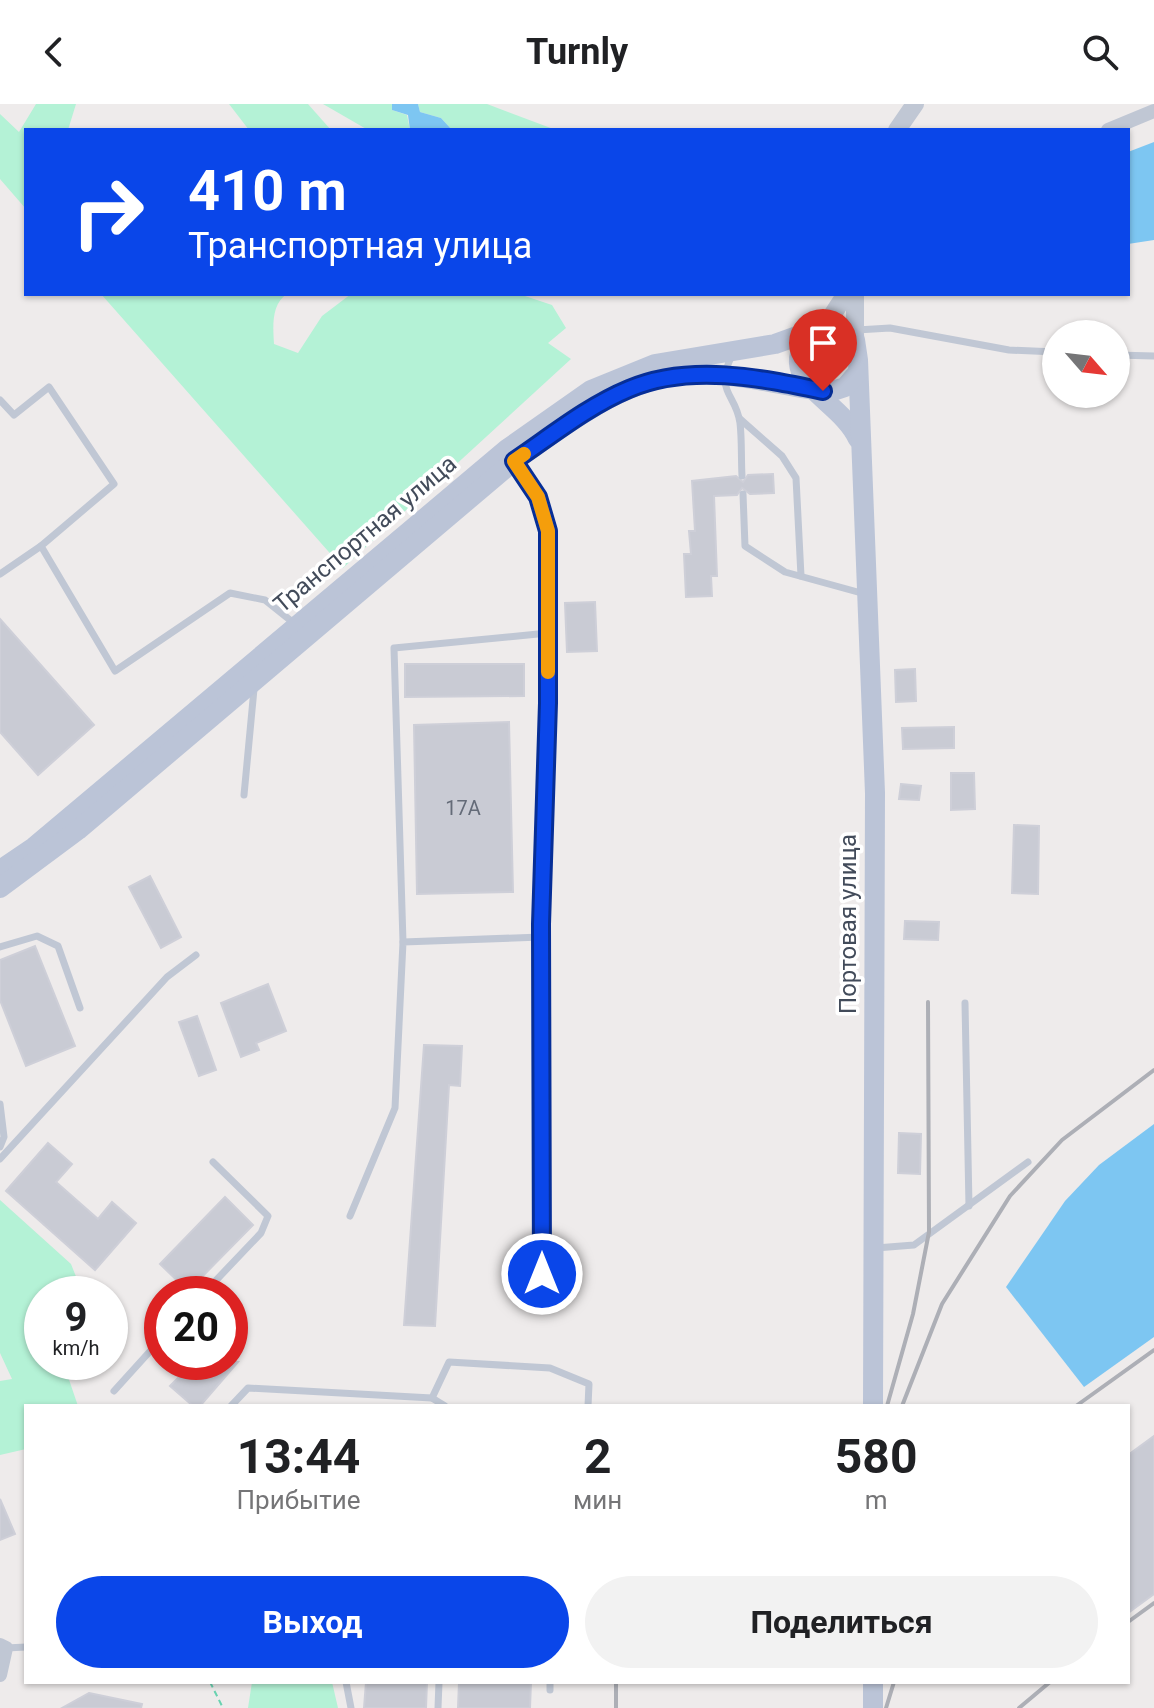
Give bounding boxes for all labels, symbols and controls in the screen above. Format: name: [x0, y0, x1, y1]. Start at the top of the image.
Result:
icon: back: [32, 30, 76, 74]
icon: search: [1078, 30, 1122, 74]
text: Turnly: [526, 31, 628, 73]
text: 410 m: [188, 158, 347, 224]
icon: right: [56, 160, 160, 264]
text: Транспортная улица: [188, 225, 532, 267]
pin: [789, 309, 857, 391]
north arrow: [1042, 320, 1130, 408]
map controls: [1042, 320, 1130, 408]
icon: arrive: [801, 321, 845, 365]
street label: Транспортная улица: [268, 450, 462, 618]
house number: 17А: [445, 796, 481, 820]
street label: Портовая улица: [834, 834, 862, 1014]
position arrow: [500, 1232, 584, 1316]
speed limit sign: 20: [144, 1276, 248, 1380]
text: 9: [65, 1294, 87, 1341]
text: km/h: [53, 1336, 99, 1360]
text: 13:44: [237, 1428, 360, 1485]
text: 2: [584, 1428, 611, 1485]
text: 580: [835, 1428, 917, 1485]
text: Прибытие: [237, 1485, 361, 1515]
text: мин: [573, 1485, 622, 1515]
text: m: [865, 1485, 888, 1515]
button: Выход: [56, 1576, 569, 1668]
button: Поделиться: [585, 1576, 1098, 1668]

